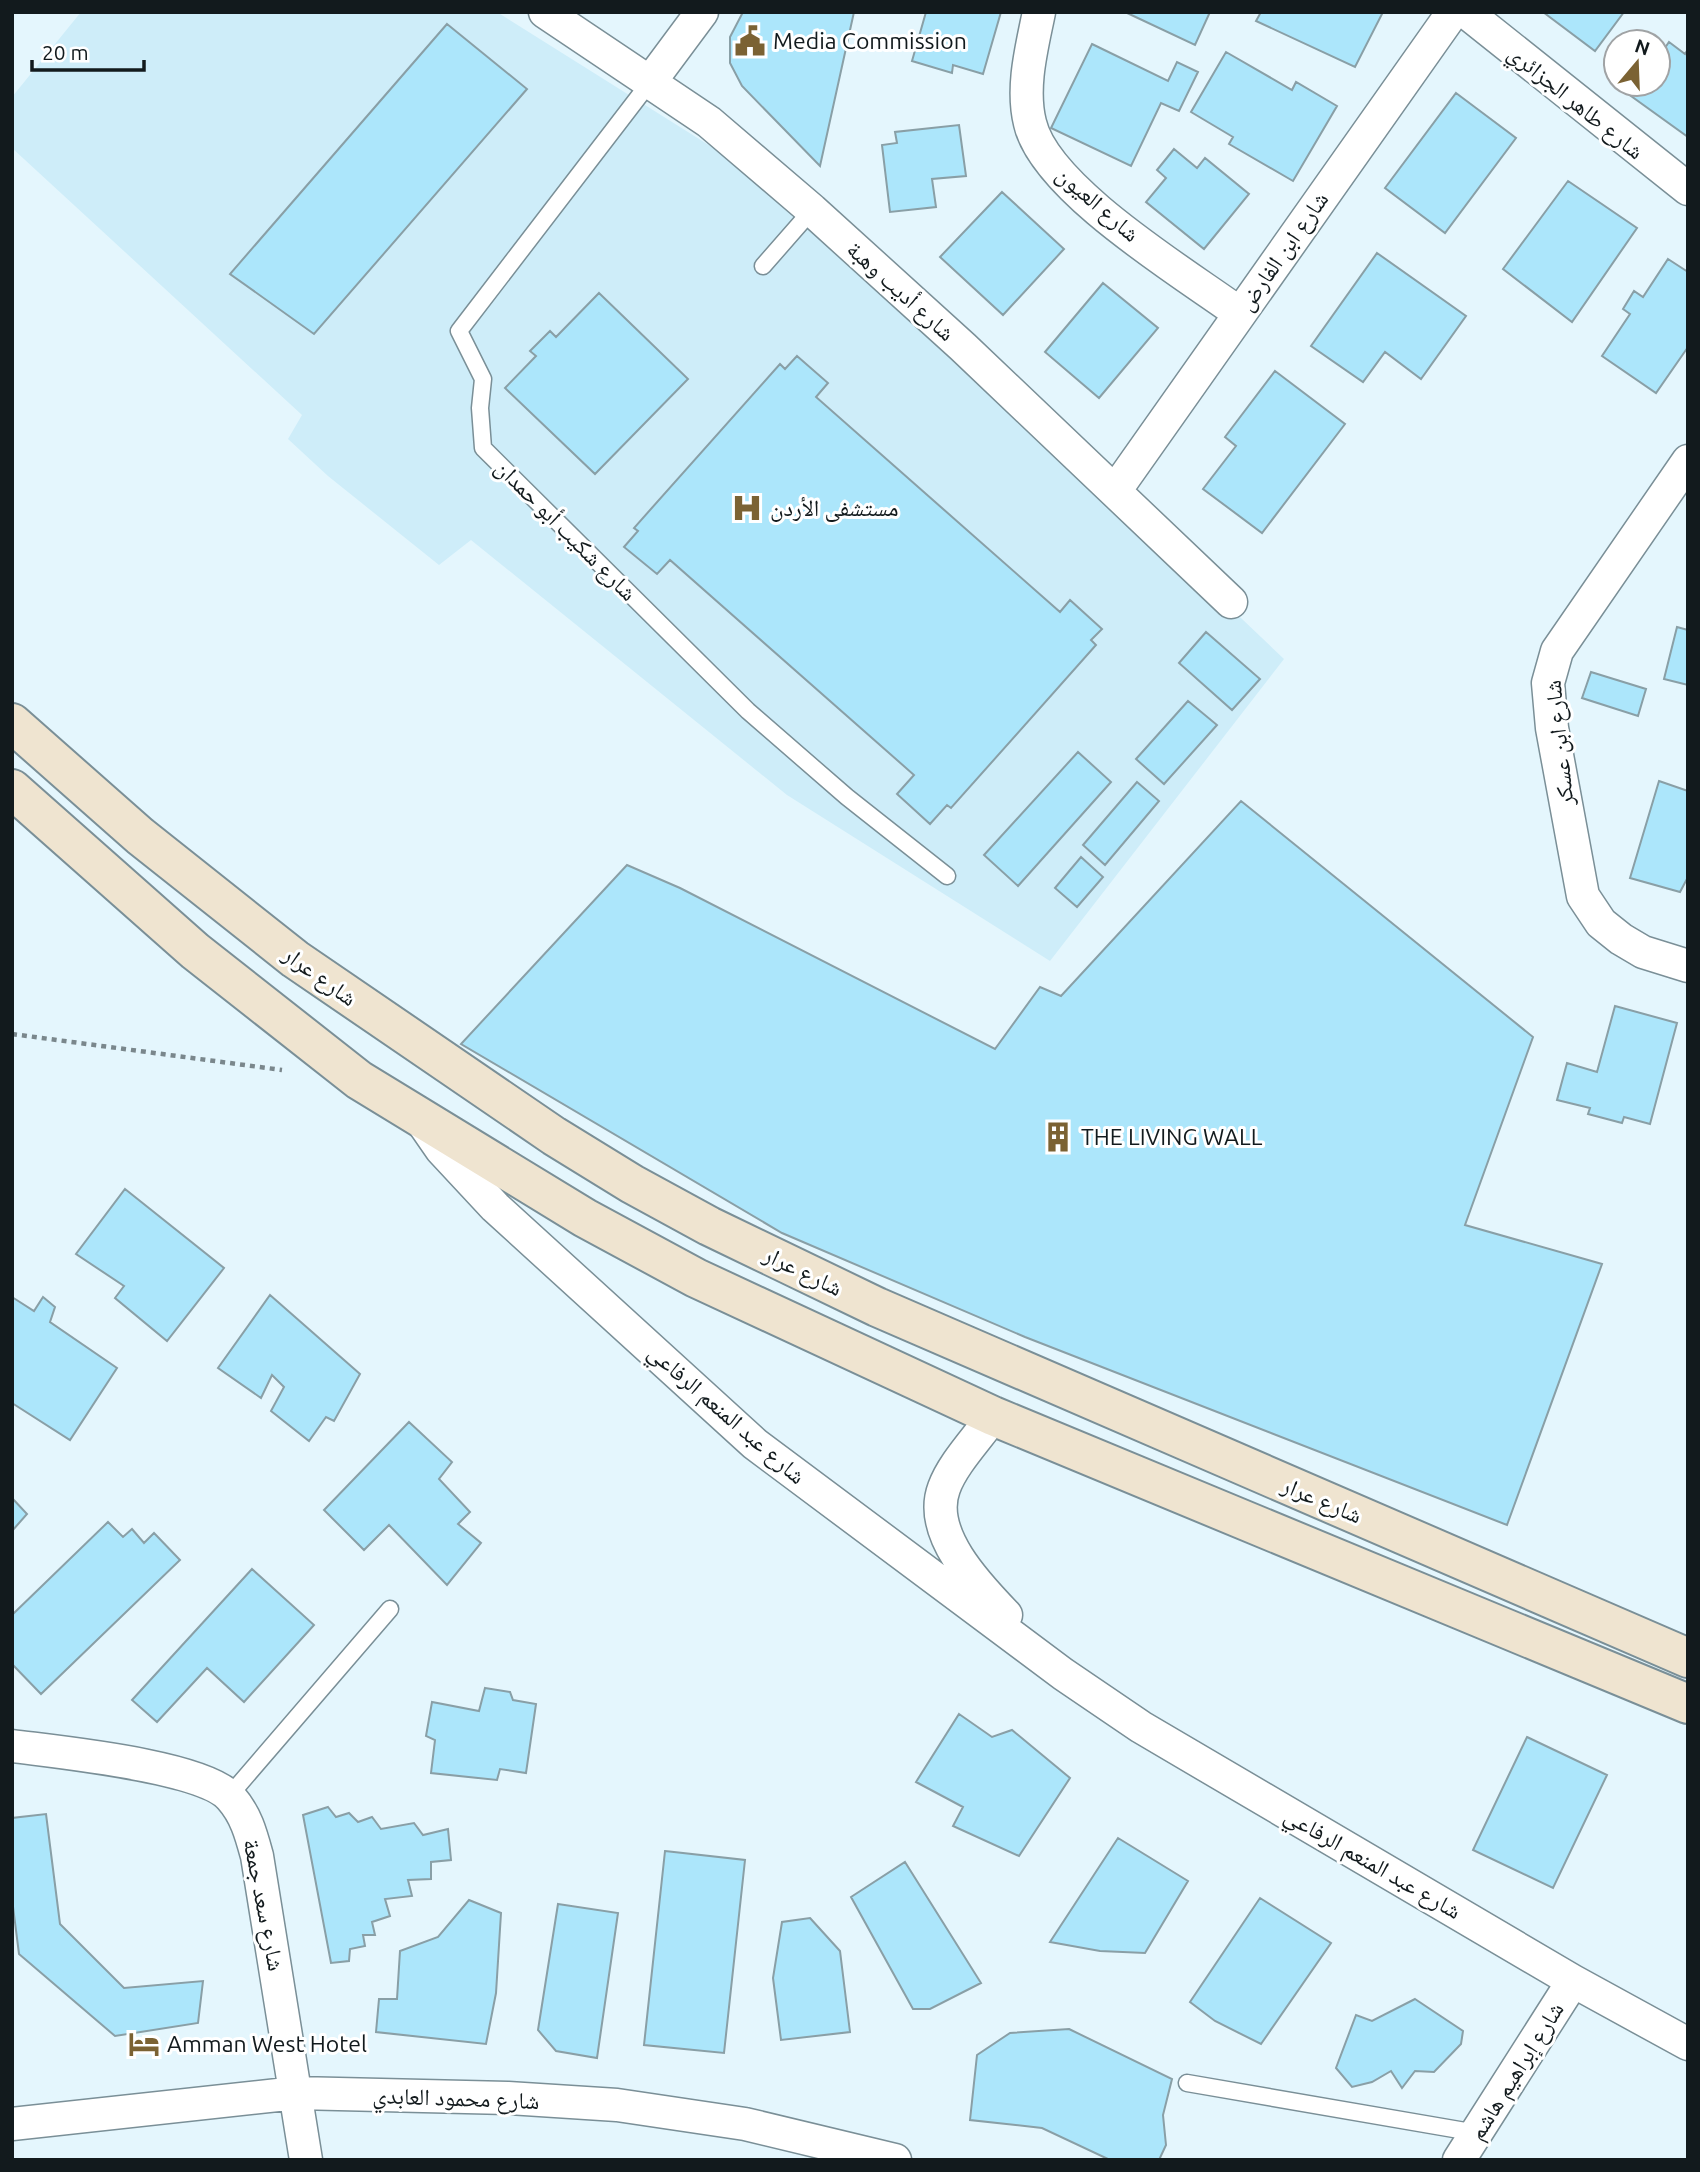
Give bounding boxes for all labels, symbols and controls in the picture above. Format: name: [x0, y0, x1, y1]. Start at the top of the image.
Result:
public building icon: Media Commission: [733, 24, 767, 58]
scale bar: [32, 28, 144, 72]
place label: Media Commission: [773, 28, 967, 53]
north arrow: [1602, 28, 1672, 98]
text: N: [1632, 34, 1653, 60]
text: 20 m: [42, 40, 89, 64]
street label: شارع طاهر الجزائري: [1499, 40, 1649, 169]
street label: شارع العيون: [1050, 161, 1145, 249]
street label: شارع ابن الفارض: [1233, 187, 1335, 316]
street label: شارع أديب وهبة: [841, 236, 960, 347]
street label: شارع شكيب أبو حمدان: [489, 454, 642, 607]
hospital icon: مستشفى الأردن: [730, 491, 764, 525]
place label: مستشفى الأردن: [770, 495, 899, 522]
street label: شارع ابن عسكر: [1539, 679, 1581, 808]
street label: شارع عرار: [276, 940, 362, 1013]
building icon: THE LIVING WALL: [1041, 1120, 1075, 1154]
place label: THE LIVING WALL: [1081, 1124, 1263, 1149]
street label: شارع عرار: [758, 1240, 847, 1303]
street label: شارع عبد المنعم الرفاعي: [639, 1339, 811, 1494]
street label: شارع عرار: [1276, 1471, 1366, 1530]
street label: شارع عبد المنعم الرفاعي: [1277, 1802, 1466, 1929]
street label: شارع سعد جمعة: [237, 1837, 290, 1974]
street label: شارع إبراهيم هاشم: [1463, 1997, 1571, 2146]
hotel icon: Amman West Hotel: [127, 2027, 161, 2061]
place label: Amman West Hotel: [167, 2031, 367, 2056]
street label: شارع محمود العابدي: [372, 2082, 540, 2120]

